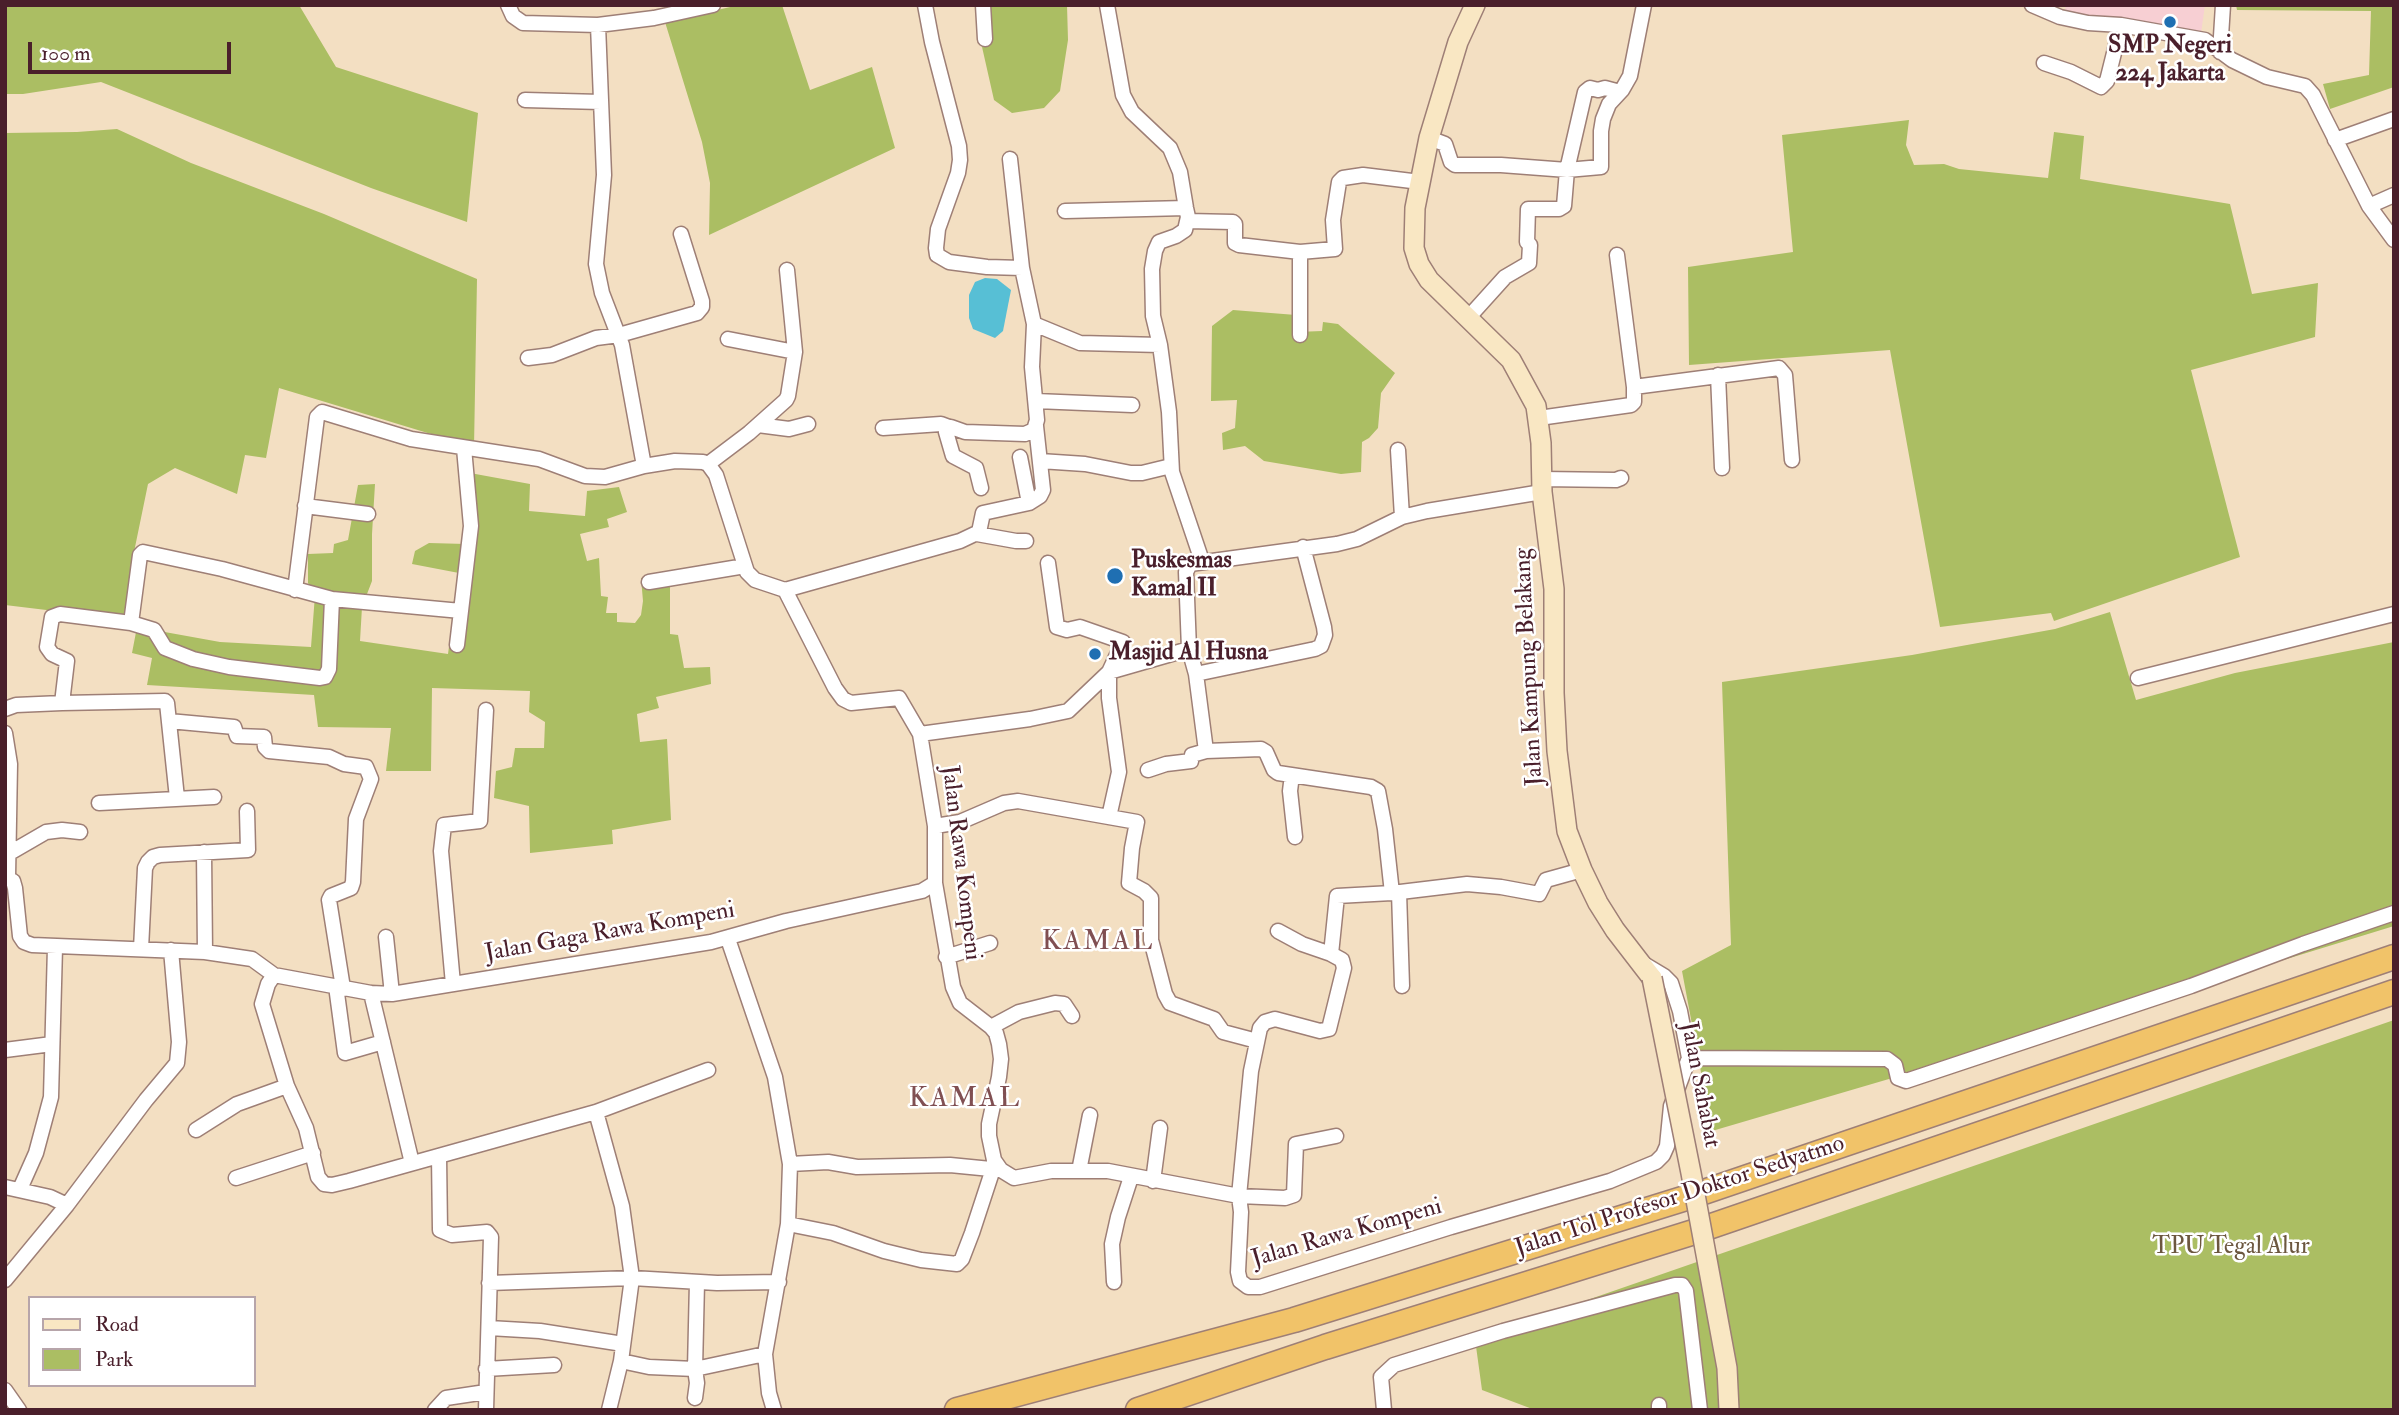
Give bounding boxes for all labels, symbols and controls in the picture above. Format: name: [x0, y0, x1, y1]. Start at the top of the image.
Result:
marker: SMP Negeri 224 Jakarta: [2162, 14, 2178, 30]
scale bar: [32, 28, 234, 72]
place label: SMP Negeri 224 Jakarta: [2108, 33, 2232, 89]
text: 100 m: [41, 40, 91, 67]
street label: Jalan Kampung Belakang: [1509, 547, 1551, 787]
place label: Puskesmas Kamal II: [1131, 548, 1232, 604]
marker: Puskesmas Kamal II: [1105, 566, 1125, 586]
place label: Masjid Al Husna: [1109, 640, 1268, 668]
marker: Masjid Al Husna: [1087, 646, 1103, 662]
street label: Jalan Rawa Kompeni: [934, 764, 986, 962]
street label: Jalan Gaga Rawa Kompeni: [483, 897, 737, 969]
district label: KAMAL: [1042, 926, 1154, 960]
street label: Jalan Sahabat: [1673, 1020, 1725, 1150]
district label: KAMAL: [909, 1083, 1021, 1117]
street label: Jalan Tol Profesor Doktor Sedyatmo: [1512, 1130, 1848, 1264]
street label: Jalan Rawa Kompeni: [1249, 1193, 1445, 1275]
park label: TPU Tegal Alur: [2152, 1234, 2310, 1262]
legend: [28, 1296, 256, 1387]
text: Road: [95, 1311, 139, 1338]
text: Park: [95, 1346, 133, 1373]

